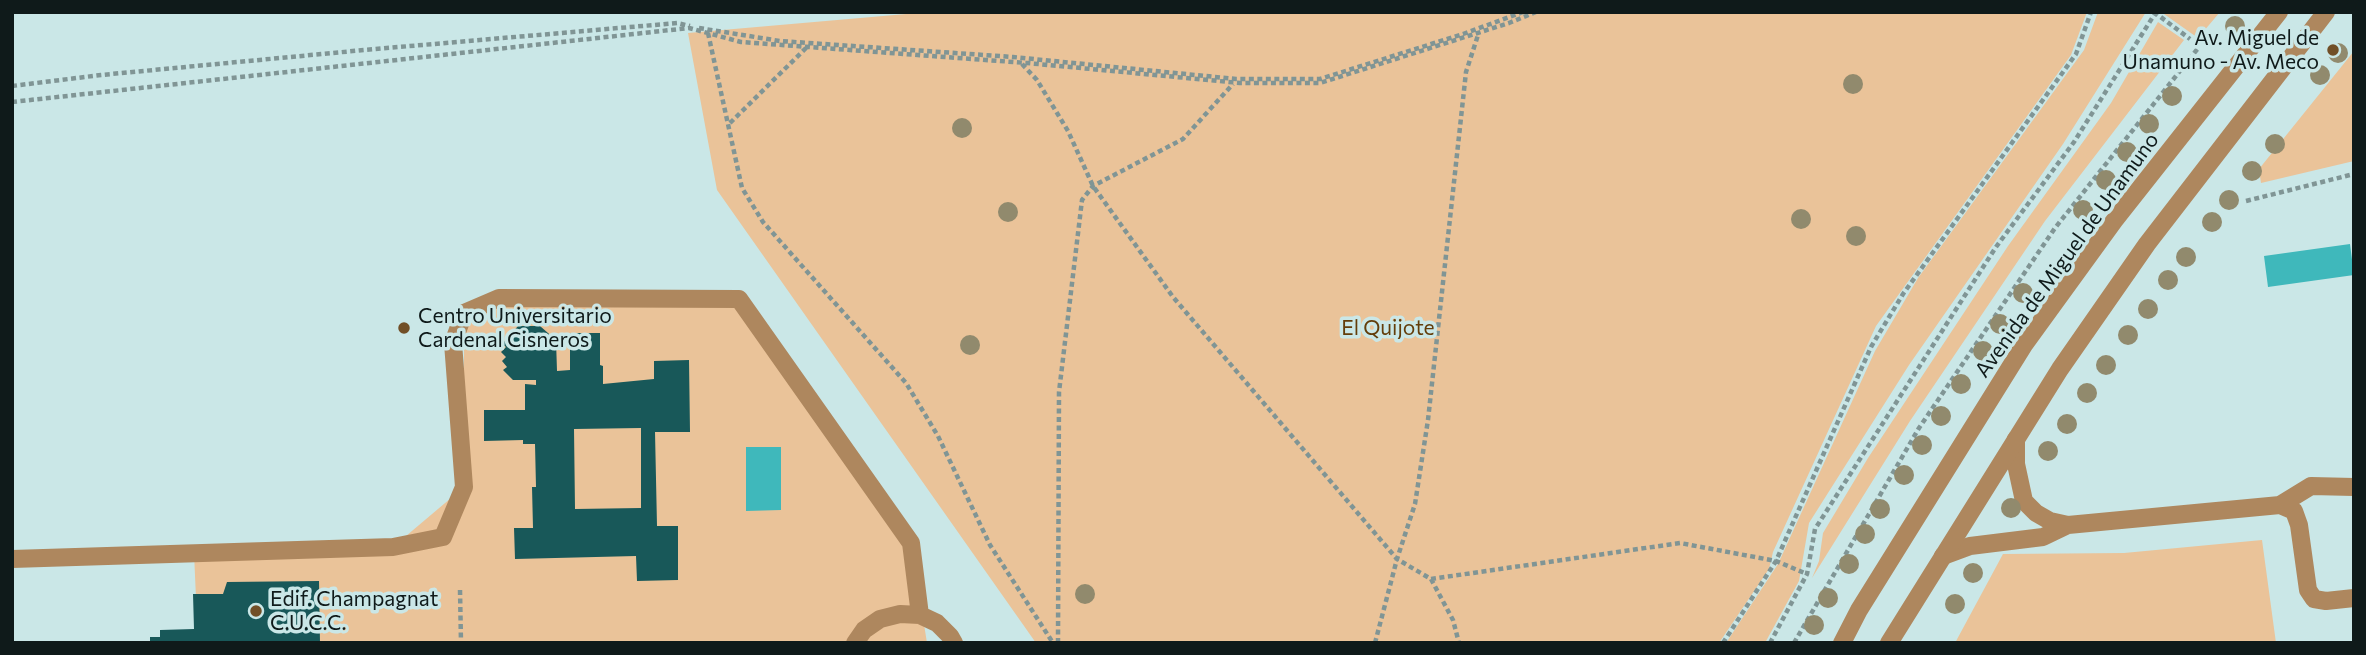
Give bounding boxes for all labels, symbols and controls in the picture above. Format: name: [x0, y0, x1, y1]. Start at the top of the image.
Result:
place label: Av. Miguel de Unamuno - Av. Meco: [2123, 25, 2319, 75]
marker: Av. Miguel de Unamuno - Av. Meco: [2325, 42, 2341, 58]
street label: Avenida de Miguel de Unamuno: [1970, 128, 2164, 382]
place label: Centro Universitario Cardenal Cisneros: [418, 303, 612, 353]
park label: El Quijote: [1341, 315, 1435, 341]
marker: Centro Universitario Cardenal Cisneros: [396, 320, 412, 336]
place label: Edif. Champagnat C.U.C.C.: [270, 586, 438, 636]
marker: Edif. Champagnat C.U.C.C.: [248, 603, 264, 619]

